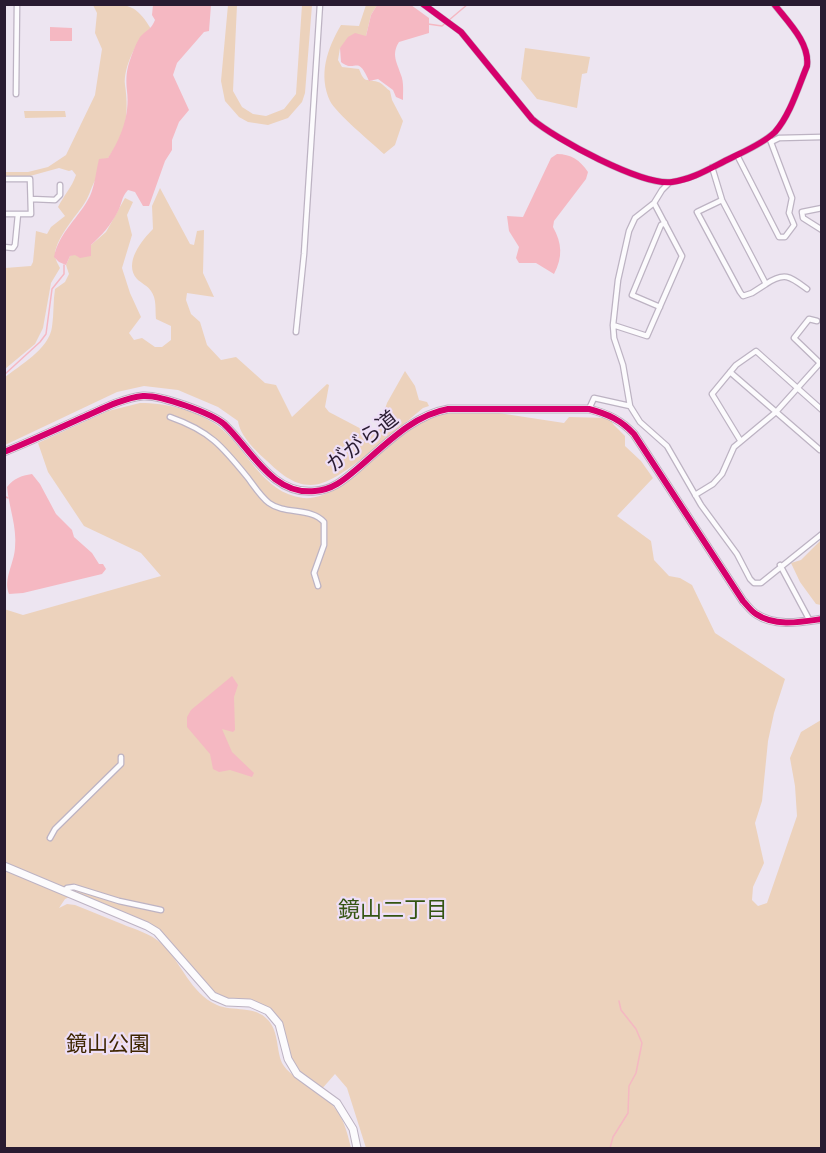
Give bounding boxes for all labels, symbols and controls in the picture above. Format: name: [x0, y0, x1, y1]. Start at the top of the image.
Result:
street label: ががら道: [322, 406, 404, 478]
district label: 鏡山二丁目: [338, 898, 448, 924]
park label: 鏡山公園: [66, 1032, 150, 1058]

